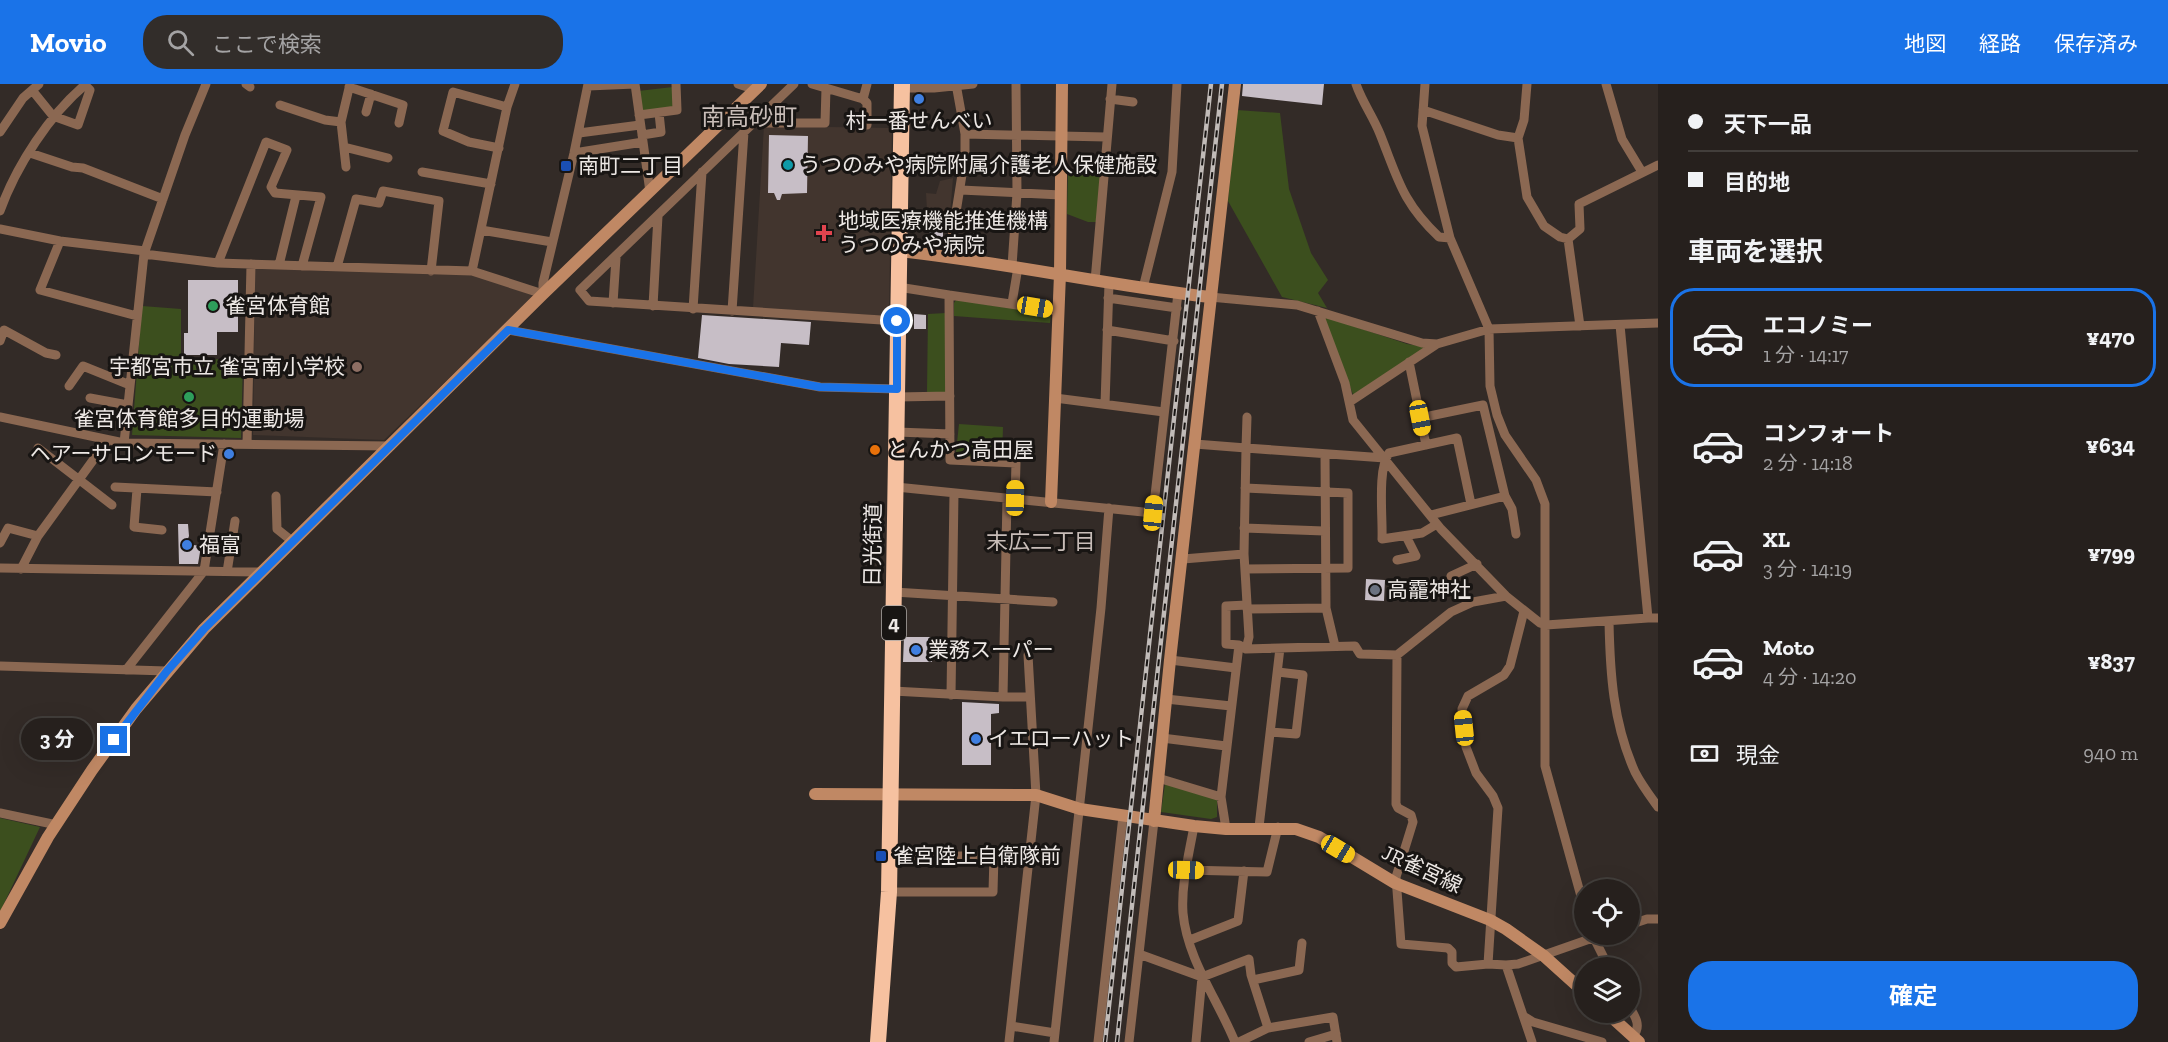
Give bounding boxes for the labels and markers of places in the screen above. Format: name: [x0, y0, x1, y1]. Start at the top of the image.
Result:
marker: 村一番せんべい: [912, 92, 926, 106]
place label: 村一番せんべい: [846, 108, 993, 133]
place label: うつのみや病院附属介護老人保健施設: [800, 152, 1157, 177]
place label: 南町二丁目: [578, 153, 683, 178]
marker: うつのみや病院附属介護老人保健施設: [781, 158, 795, 172]
marker: 南町二丁目: [559, 159, 573, 173]
place label: 地域医療機能推進機構 うつのみや病院: [838, 208, 1048, 257]
marker: 地域医療機能推進機構 うつのみや病院: [815, 224, 833, 242]
place label: 雀宮体育館: [225, 293, 330, 318]
marker: 雀宮体育館: [206, 299, 220, 313]
place label: 宇都宮市立 雀宮南小学校: [109, 354, 345, 379]
marker: 宇都宮市立 雀宮南小学校: [350, 360, 364, 374]
marker: 雀宮体育館多目的運動場: [182, 390, 196, 404]
place label: 雀宮体育館多目的運動場: [74, 406, 305, 431]
place label: とんかつ高田屋: [887, 437, 1034, 462]
place label: ヘアーサロンモード: [30, 441, 217, 466]
marker: とんかつ高田屋: [868, 443, 882, 457]
marker: ヘアーサロンモード: [222, 447, 236, 461]
place label: 福富: [199, 532, 241, 557]
marker: 福富: [180, 538, 194, 552]
place label: 高靇神社: [1387, 577, 1471, 602]
marker: 高靇神社: [1368, 583, 1382, 597]
place label: 業務スーパー: [928, 637, 1054, 662]
marker: 業務スーパー: [909, 643, 923, 657]
place label: イエローハット: [988, 726, 1134, 751]
marker: イエローハット: [969, 732, 983, 746]
place label: 雀宮陸上自衛隊前: [893, 843, 1061, 868]
marker: 雀宮陸上自衛隊前: [874, 849, 888, 863]

